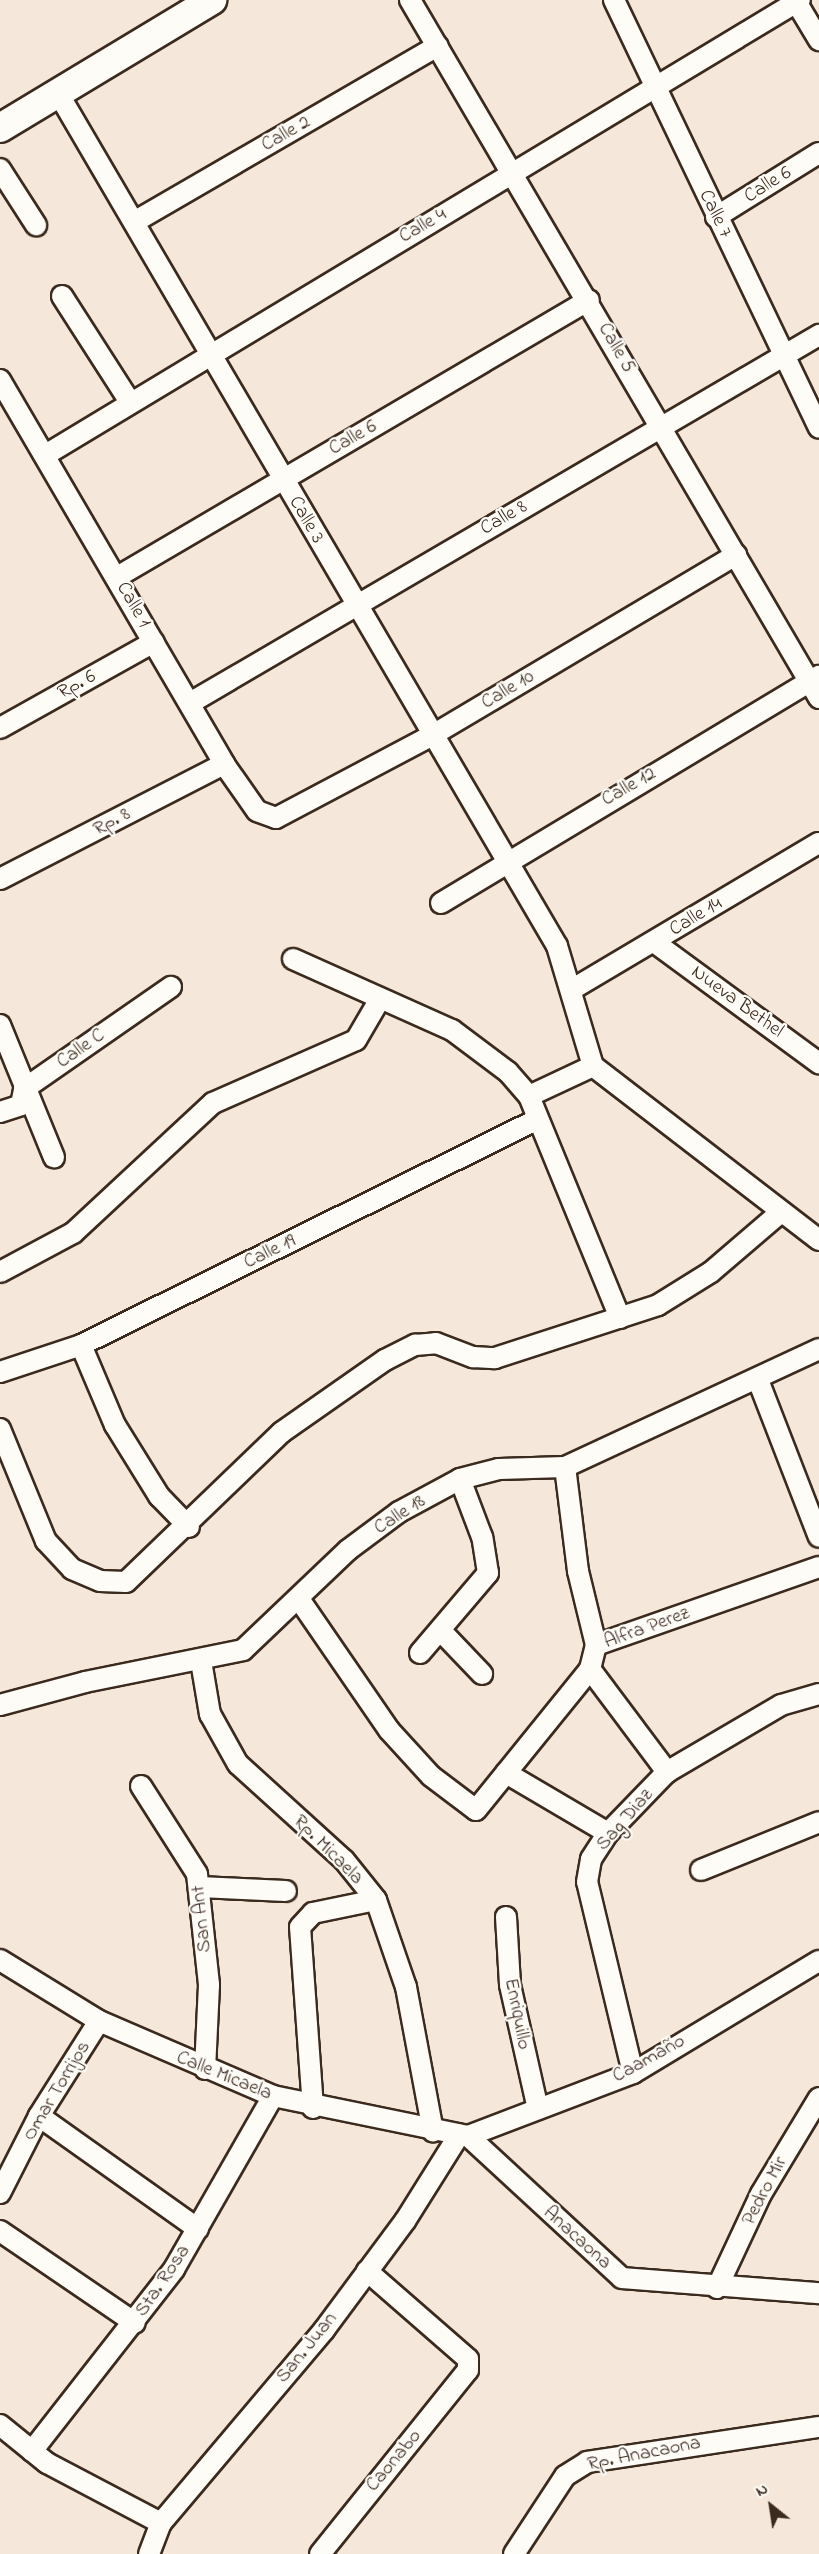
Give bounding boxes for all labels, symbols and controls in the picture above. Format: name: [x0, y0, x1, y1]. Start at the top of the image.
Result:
street label: Calle 2: [257, 111, 315, 157]
street label: Calle 6: [740, 161, 796, 209]
street label: Calle 7: [693, 186, 737, 242]
street label: Calle 4: [395, 203, 451, 249]
street label: Calle 5: [592, 319, 640, 377]
street label: Calle 6: [325, 415, 381, 461]
street label: Calle 3: [283, 492, 329, 548]
street label: Calle 8: [476, 495, 532, 541]
street label: Calle 1: [110, 578, 156, 632]
street label: Rp. 6: [54, 665, 100, 705]
street label: Calle 10: [477, 665, 539, 715]
street label: Calle 12: [598, 762, 660, 812]
street label: Rp. 8: [89, 802, 135, 842]
street label: Calle 14: [665, 892, 727, 942]
street label: Nueva Bethel: [686, 960, 788, 1044]
street label: Calle C: [52, 1024, 110, 1074]
street label: Calle 19: [240, 1229, 300, 1275]
street label: Calle 18: [370, 1490, 430, 1540]
street label: Alfra Perez: [601, 1601, 693, 1655]
street label: Sag Diaz: [591, 1784, 659, 1856]
street label: Rp. Micaela: [288, 1810, 368, 1890]
street label: San Ant: [187, 1884, 217, 1954]
street label: Enriquillo: [498, 1976, 536, 2052]
street label: Caamaño: [609, 2029, 689, 2089]
street label: Omar Torrijos: [18, 2037, 96, 2145]
street label: Calle Micaela: [173, 2046, 275, 2106]
street label: Pedro Mir: [737, 2153, 793, 2229]
street label: Anacaona: [538, 2201, 616, 2275]
street label: Sta. Rosa: [130, 2240, 196, 2322]
street label: San. Juan: [271, 2308, 343, 2388]
street label: Caonabo: [361, 2425, 427, 2497]
street label: Rp. Anacaona: [585, 2431, 703, 2477]
north arrow: [741, 2476, 801, 2536]
text: N: [751, 2477, 773, 2504]

